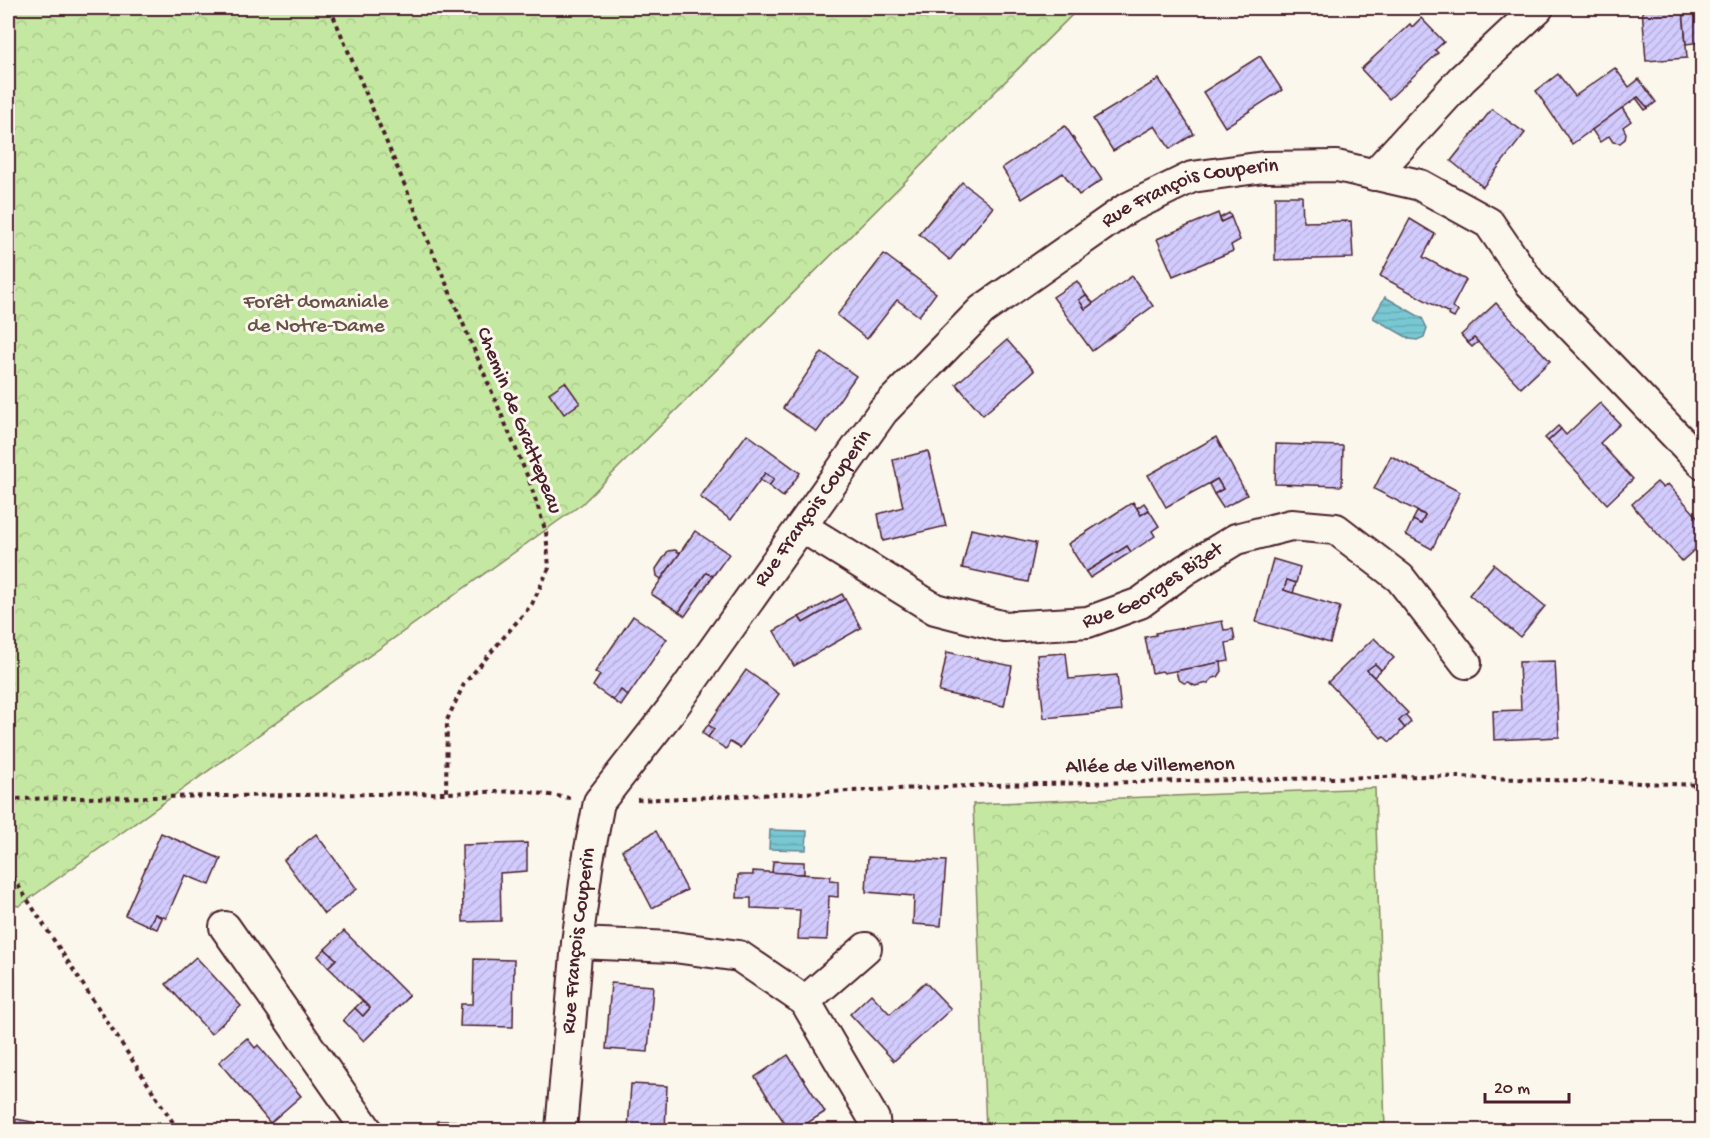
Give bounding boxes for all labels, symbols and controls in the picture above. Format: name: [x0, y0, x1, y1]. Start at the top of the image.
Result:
street label: Rue François Couperin: [1097, 154, 1279, 235]
park label: Forêt domaniale de Notre-Dame: [243, 291, 390, 340]
street label: Chemin de Grattepeau: [469, 324, 567, 518]
street label: Rue François Couperin: [749, 425, 878, 592]
street label: Rue Georges Bizet: [1079, 536, 1230, 635]
street label: Allée de Villemenon: [1065, 753, 1235, 781]
street label: Rue François Couperin: [557, 846, 603, 1035]
scale bar: [1485, 1066, 1569, 1104]
text: 20 m: [1494, 1079, 1530, 1100]

